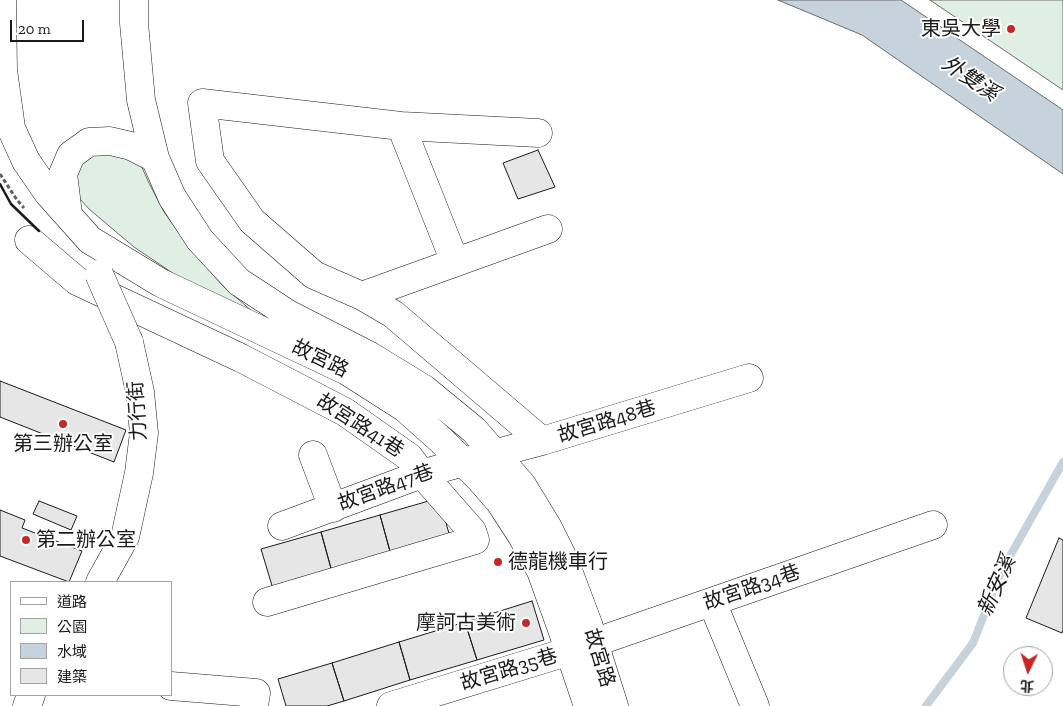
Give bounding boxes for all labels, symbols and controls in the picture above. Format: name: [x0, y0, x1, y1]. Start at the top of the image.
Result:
scale bar: [12, 10, 86, 42]
place label: 東吳大學: [921, 17, 1001, 41]
text: 20 m: [18, 20, 51, 38]
marker: 東吳大學: [1005, 23, 1017, 35]
water label: 外雙溪: [937, 51, 1003, 107]
street label: 故宮路: [288, 335, 352, 383]
street label: 力行街: [124, 380, 152, 442]
street label: 故宮路41巷: [312, 389, 408, 463]
street label: 故宮路48巷: [555, 396, 659, 448]
marker: 第三辦公室: [57, 418, 69, 430]
place label: 第三辦公室: [13, 432, 113, 456]
street label: 故宮路47巷: [335, 460, 437, 516]
place label: 第二辦公室: [36, 528, 136, 552]
marker: 第二辦公室: [20, 534, 32, 546]
place label: 德龍機車行: [508, 550, 608, 574]
water label: 新安溪: [973, 552, 1021, 620]
marker: 德龍機車行: [492, 556, 504, 568]
street label: 故宮路34巷: [701, 560, 803, 616]
legend: [10, 581, 172, 696]
text: 道路: [57, 593, 87, 611]
place label: 摩訶古美術: [416, 611, 516, 635]
marker: 摩訶古美術: [520, 617, 532, 629]
text: 公園: [57, 618, 87, 636]
street label: 故宮路: [579, 626, 619, 690]
text: 水域: [57, 643, 87, 661]
street label: 故宮路35巷: [458, 644, 560, 696]
north arrow: [1003, 646, 1053, 696]
text: 建築: [57, 668, 87, 686]
text: 北: [1019, 676, 1035, 694]

